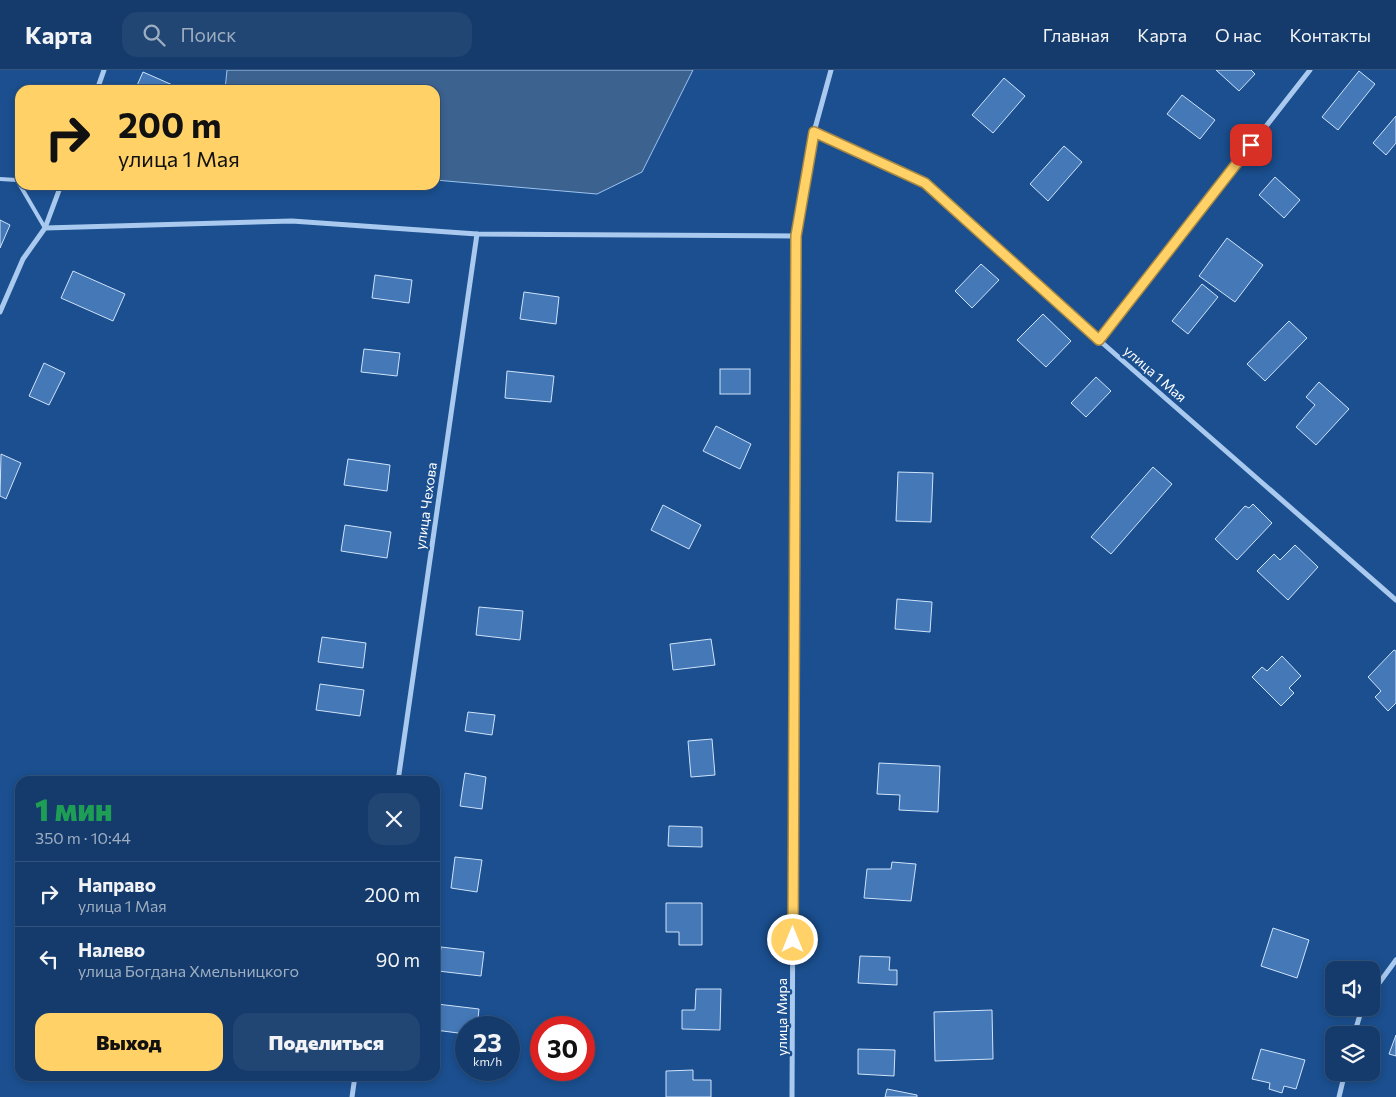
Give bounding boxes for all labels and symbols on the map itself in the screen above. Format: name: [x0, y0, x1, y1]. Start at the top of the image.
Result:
pin: [1230, 124, 1272, 166]
street label: улица 1 Мая: [1120, 342, 1190, 405]
street label: улица Чехова: [411, 461, 440, 551]
position arrow: [766, 913, 818, 965]
street label: улица Мира: [773, 978, 790, 1056]
speed limit sign: 30: [530, 1016, 595, 1081]

